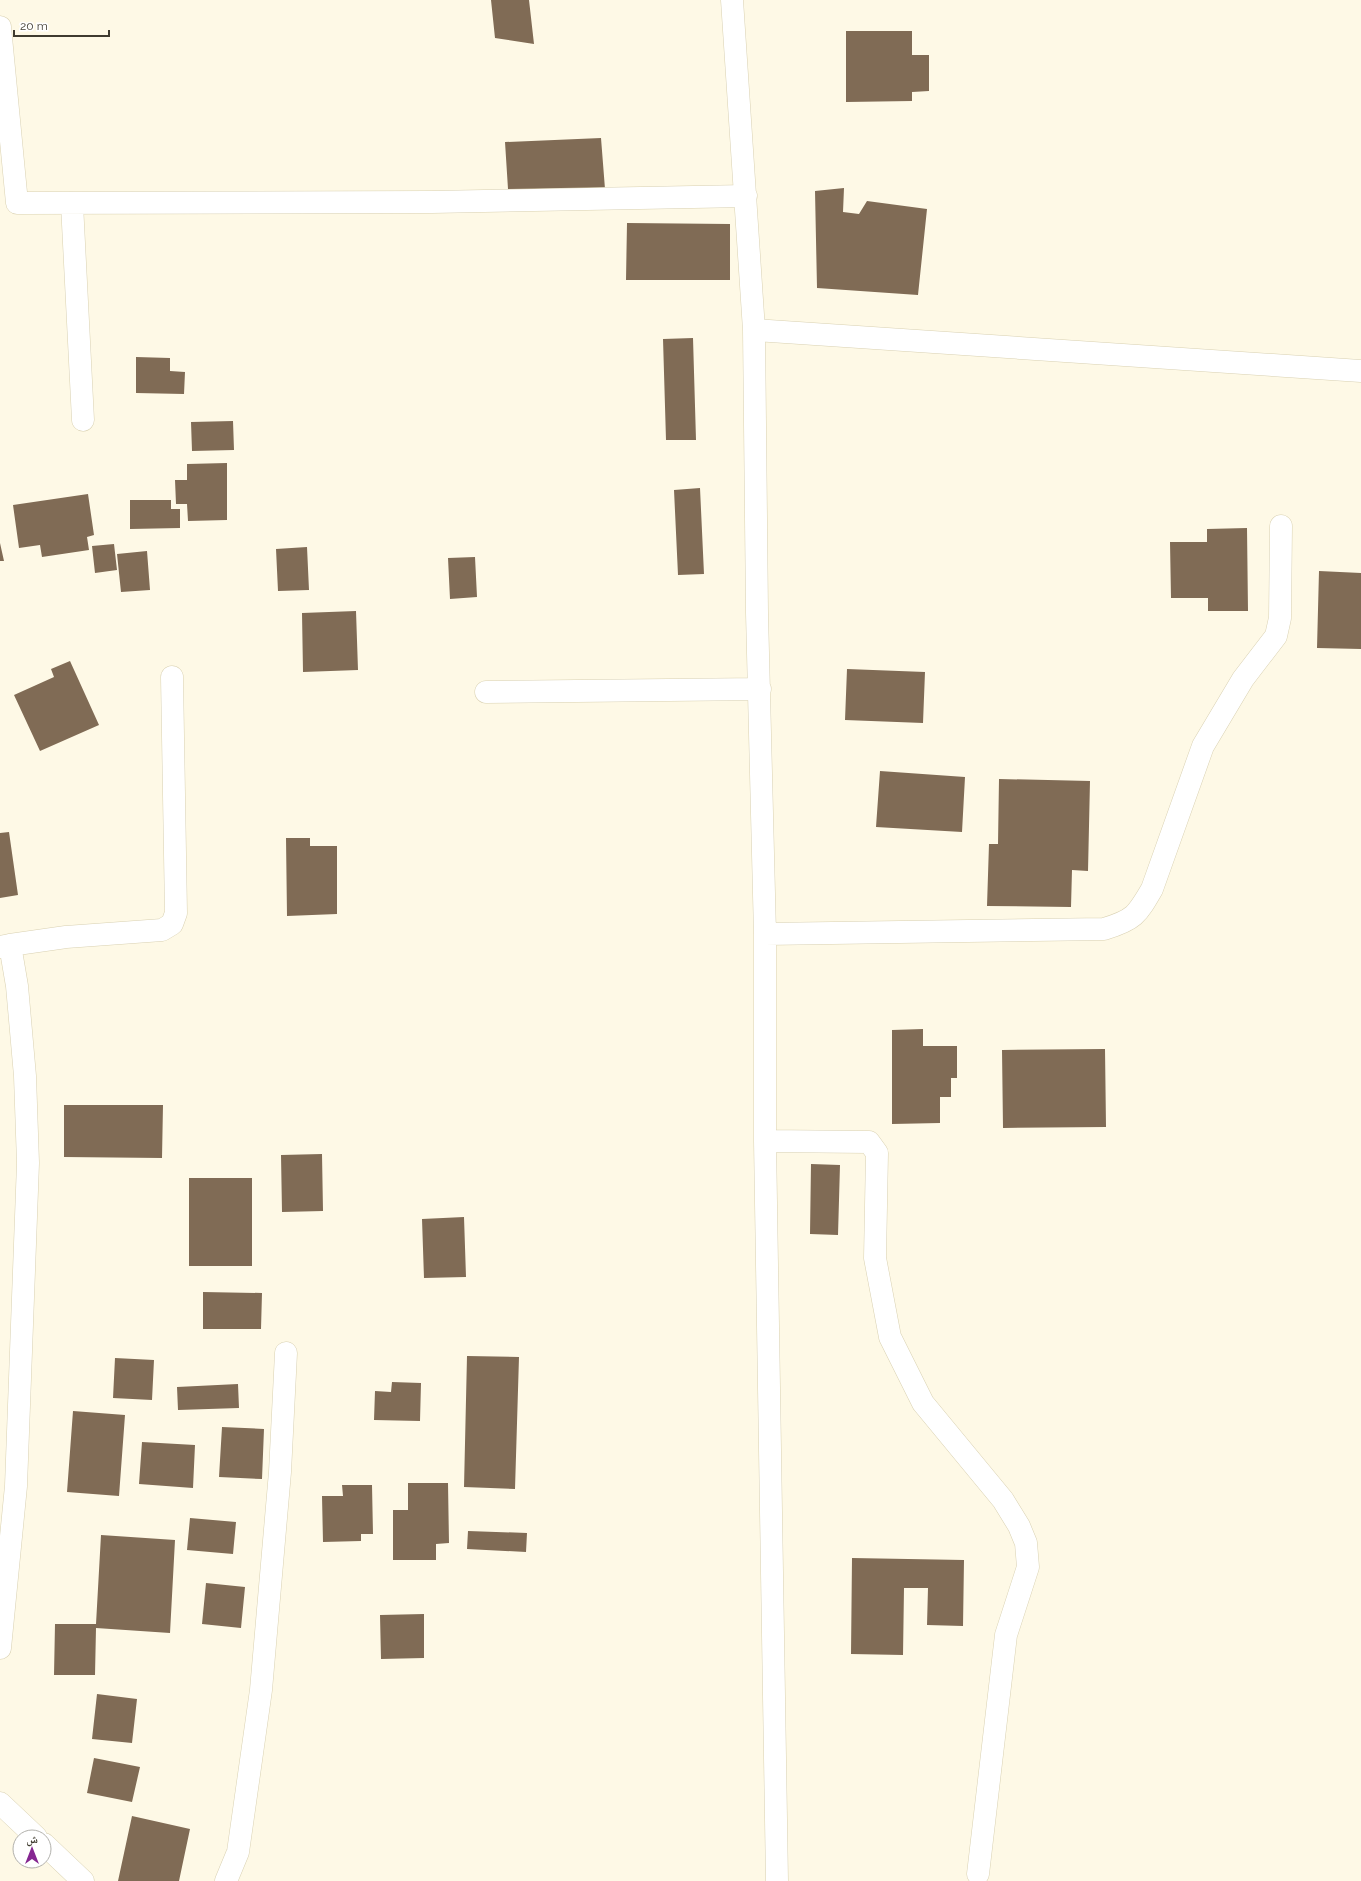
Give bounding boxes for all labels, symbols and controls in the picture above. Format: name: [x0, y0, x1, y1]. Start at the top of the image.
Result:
scale bar: [14, 12, 109, 38]
text: 20 m: [20, 19, 48, 33]
north arrow: [12, 1829, 52, 1869]
text: ش: [26, 1833, 38, 1847]

